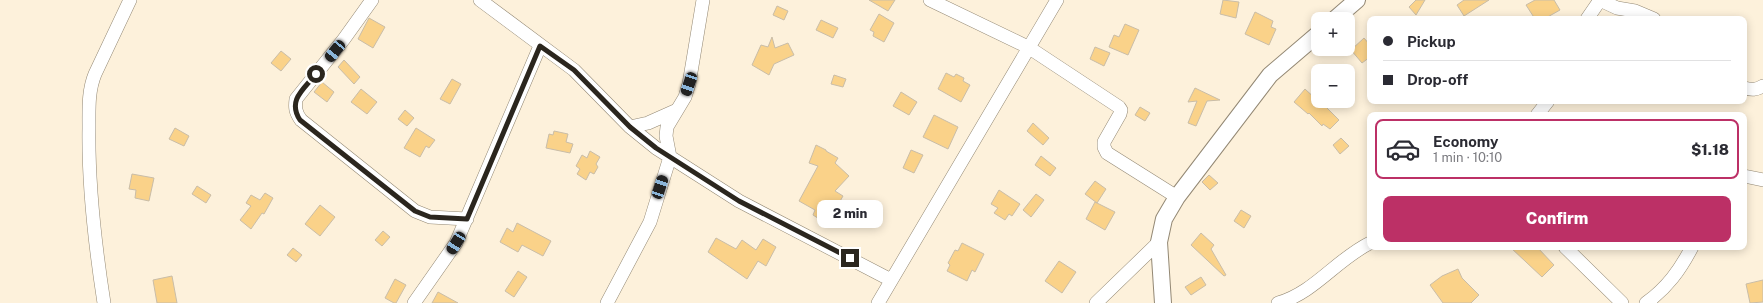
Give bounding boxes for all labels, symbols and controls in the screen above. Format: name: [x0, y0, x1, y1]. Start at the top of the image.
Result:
map controls: [1311, 12, 1355, 108]
button: +: [1311, 12, 1355, 56]
text: Pickup: [1407, 33, 1456, 50]
car: [323, 38, 347, 64]
button: −: [1311, 64, 1355, 108]
route start: [307, 65, 325, 83]
car: [679, 71, 699, 97]
text: Drop-off: [1407, 71, 1468, 88]
icon: car: [1385, 131, 1421, 167]
text: Economy: [1433, 133, 1498, 150]
text: $1.18: [1691, 141, 1729, 158]
text: 1 min · 10:10: [1433, 150, 1502, 165]
car: [651, 174, 669, 200]
button: Confirm: [1383, 196, 1731, 242]
callout: 2 min: [817, 200, 883, 228]
text: 2 min: [833, 206, 867, 221]
car: [445, 230, 467, 256]
route end: [841, 249, 859, 267]

